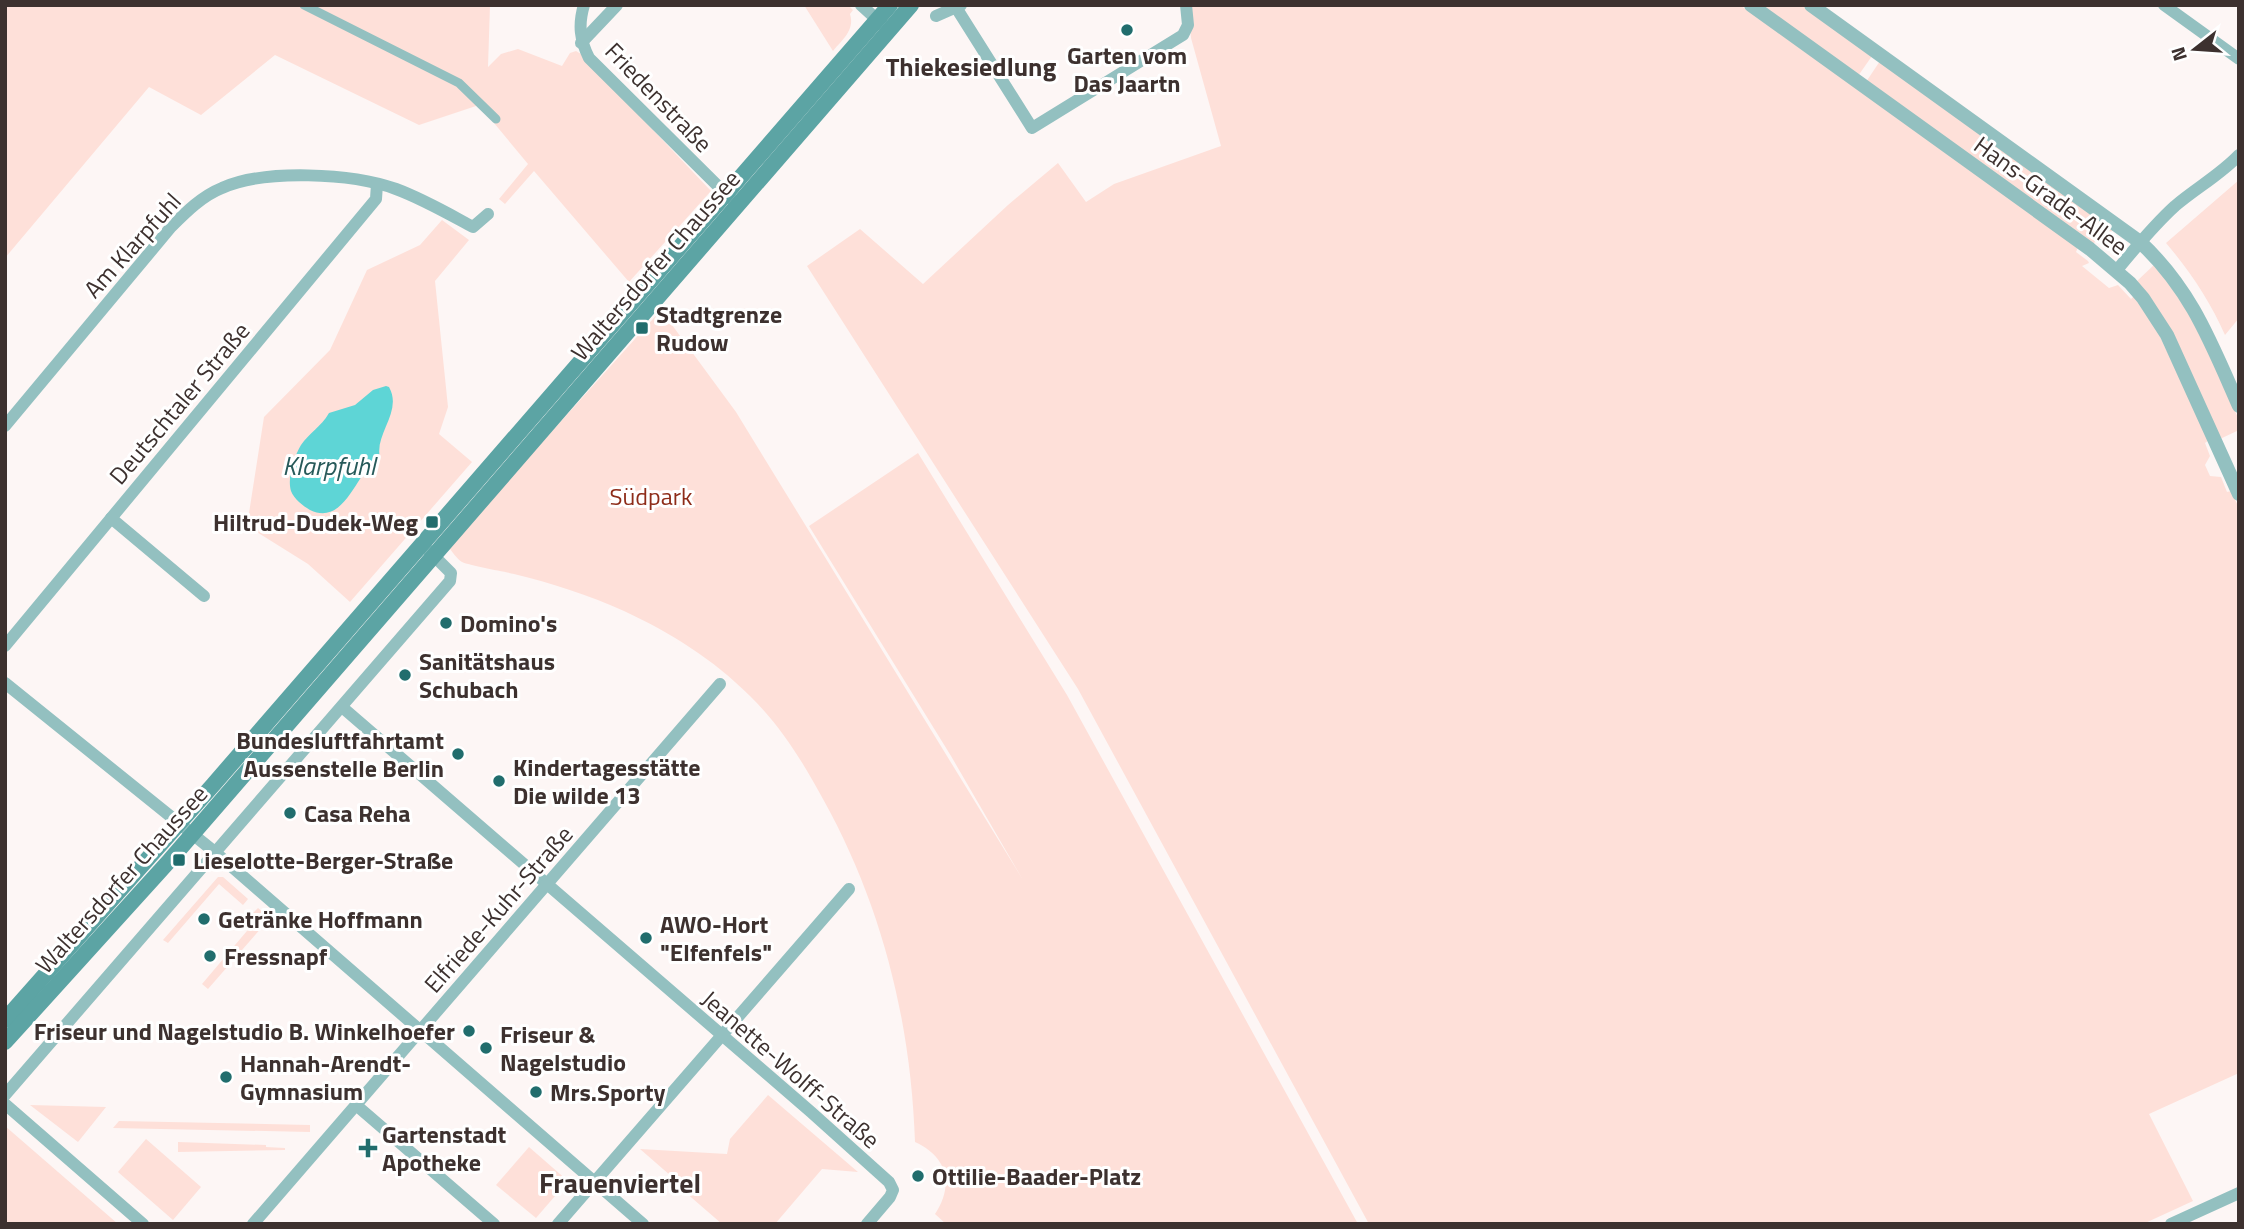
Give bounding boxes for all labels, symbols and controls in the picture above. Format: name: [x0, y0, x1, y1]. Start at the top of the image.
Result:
north arrow: [2160, 14, 2230, 84]
marker: Garten vom Das Jaartn: [1119, 22, 1135, 38]
street label: Friedenstraße: [597, 34, 721, 160]
place label: Garten vom Das Jaartn: [1067, 37, 1187, 101]
text: N: [2162, 44, 2194, 65]
district label: Thiekesiedlung: [886, 47, 1056, 86]
street label: Hans-Grade-Allee: [1967, 127, 2135, 263]
street label: Waltersdorfer Chaussee: [562, 162, 748, 368]
street label: Am Klarpfuhl: [75, 184, 189, 306]
place label: Stadtgrenze Rudow: [656, 296, 782, 360]
street label: Deutschtaler Straße: [100, 314, 258, 492]
marker: Stadtgrenze Rudow: [634, 320, 650, 336]
water label: Klarpfuhl: [283, 446, 379, 485]
park label: Südpark: [610, 478, 693, 514]
place label: Hiltrud-Dudek-Weg: [213, 504, 418, 540]
marker: Hiltrud-Dudek-Weg: [424, 514, 440, 530]
place label: Domino's: [460, 605, 557, 641]
marker: Domino's: [438, 615, 454, 631]
place label: Sanitätshaus Schubach: [419, 643, 555, 707]
marker: Sanitätshaus Schubach: [397, 667, 413, 683]
place label: Bundesluftfahrtamt Aussenstelle Berlin: [236, 722, 444, 786]
marker: Bundesluftfahrtamt Aussenstelle Berlin: [450, 746, 466, 762]
place label: Kindertagesstätte Die wilde 13: [513, 749, 700, 813]
marker: Kindertagesstätte Die wilde 13: [491, 773, 507, 789]
street label: Waltersdorfer Chaussee: [26, 777, 216, 981]
place label: Casa Reha: [304, 795, 411, 831]
marker: Casa Reha: [282, 805, 298, 821]
street label: Elfriede-Kuhr-Straße: [415, 817, 581, 1001]
place label: Lieselotte-Berger-Straße: [193, 842, 453, 878]
marker: Lieselotte-Berger-Straße: [171, 852, 187, 868]
place label: Getränke Hoffmann: [218, 901, 423, 937]
place label: AWO-Hort "Elfenfels": [660, 906, 772, 970]
marker: Getränke Hoffmann: [196, 911, 212, 927]
marker: AWO-Hort "Elfenfels": [638, 930, 654, 946]
place label: Fressnapf: [224, 938, 328, 974]
marker: Fressnapf: [202, 948, 218, 964]
street label: Jeanette-Wolff-Straße: [694, 981, 888, 1157]
place label: Friseur und Nagelstudio B. Winkelhoefer: [34, 1013, 455, 1049]
place label: Friseur & Nagelstudio: [500, 1016, 626, 1080]
marker: Friseur und Nagelstudio B. Winkelhoefer: [461, 1023, 477, 1039]
marker: Friseur & Nagelstudio: [478, 1040, 494, 1056]
place label: Hannah-Arendt- Gymnasium: [240, 1045, 411, 1109]
marker: Hannah-Arendt- Gymnasium: [218, 1069, 234, 1085]
place label: Mrs.Sporty: [550, 1074, 666, 1110]
marker: Mrs.Sporty: [528, 1084, 544, 1100]
place label: Gartenstadt Apotheke: [382, 1116, 507, 1180]
marker: Gartenstadt Apotheke: [360, 1140, 376, 1156]
place label: Ottilie-Baader-Platz: [932, 1158, 1141, 1194]
district label: Frauenviertel: [539, 1161, 701, 1204]
marker: Ottilie-Baader-Platz: [910, 1168, 926, 1184]

